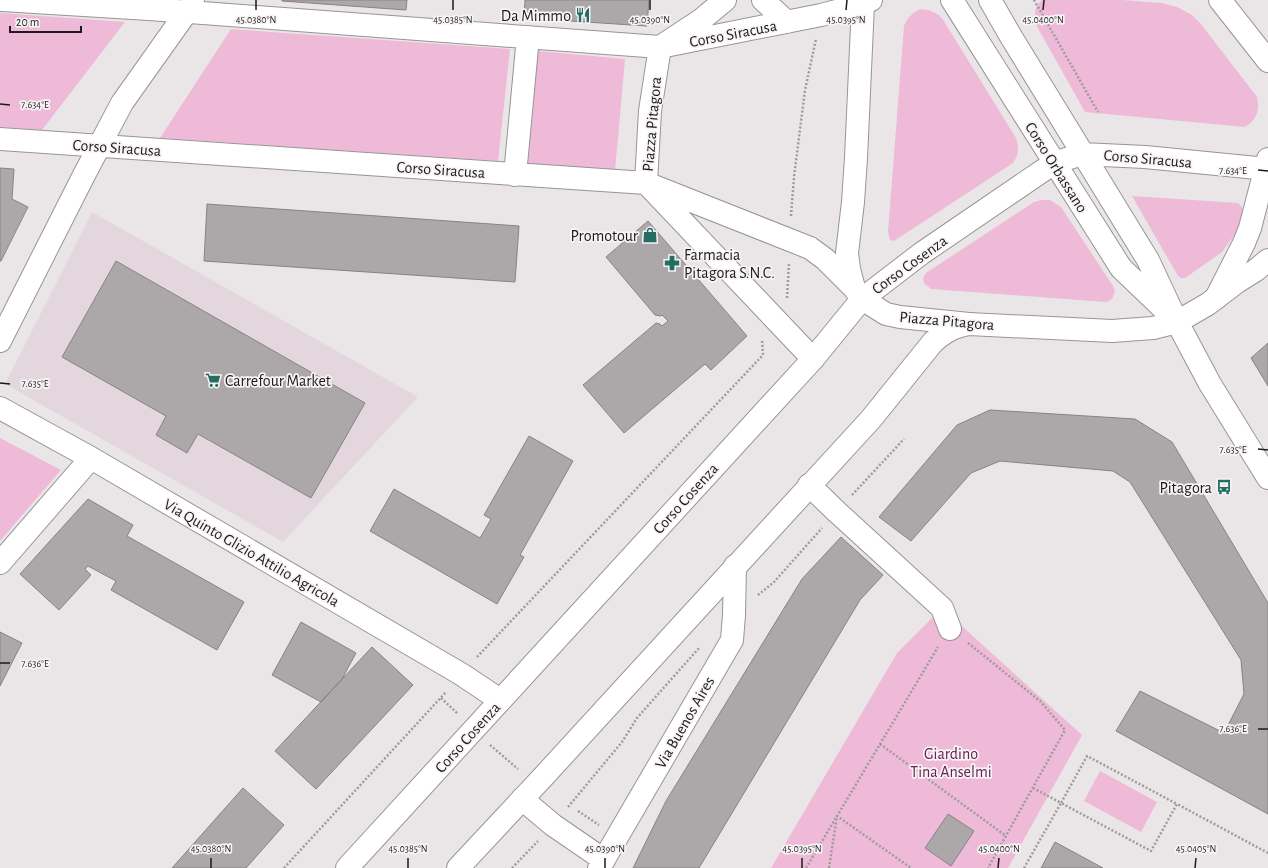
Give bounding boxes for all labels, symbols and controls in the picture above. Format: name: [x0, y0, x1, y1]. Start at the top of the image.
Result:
restaurant icon: Da Mimmo: [574, 6, 592, 24]
scale bar: [10, 8, 81, 34]
place label: Da Mimmo: [501, 8, 571, 24]
text: 45.0380°N: [236, 15, 276, 25]
text: 45.0385°N: [433, 15, 473, 25]
text: 45.0390°N: [630, 15, 670, 25]
text: 45.0395°N: [826, 15, 866, 25]
text: 45.0400°N: [1022, 15, 1064, 25]
text: 20 m: [16, 16, 39, 28]
street label: Corso Siracusa: [688, 18, 778, 50]
street label: Piazza Pitagora: [640, 76, 664, 172]
text: 7.634°E: [21, 100, 49, 110]
street label: Corso Orbassano: [1022, 119, 1090, 216]
street label: Corso Siracusa: [72, 137, 162, 159]
street label: Corso Siracusa: [1103, 147, 1193, 171]
street label: Corso Siracusa: [396, 159, 486, 181]
text: 7.634°E: [1219, 166, 1247, 176]
shop icon: Promotour: [641, 226, 659, 244]
place label: Promotour: [570, 228, 639, 244]
street label: Corso Cosenza: [869, 232, 950, 297]
place label: Farmacia Pitagora S.N.C.: [684, 247, 775, 281]
pharmacy icon: Farmacia Pitagora S.N.C.: [663, 254, 681, 272]
street label: Piazza Pitagora: [899, 309, 995, 333]
supermarket icon: Carrefour Market: [204, 371, 222, 389]
place label: Carrefour Market: [225, 373, 331, 389]
text: 7.635°E: [21, 379, 49, 389]
text: 7.635°E: [1219, 445, 1247, 455]
street label: Corso Cosenza: [650, 460, 721, 537]
bus stop icon: Pitagora: [1215, 478, 1233, 496]
place label: Pitagora: [1159, 480, 1212, 496]
street label: Via Quinto Glizio Attilio Agricola: [160, 496, 342, 611]
text: 7.636°E: [21, 659, 49, 669]
street label: Via Buenos Aires: [652, 674, 718, 771]
street label: Corso Cosenza: [432, 699, 503, 776]
text: 7.636°E: [1219, 724, 1247, 734]
park label: Giardino Tina Anselmi: [910, 746, 992, 780]
text: 45.0380°N: [191, 844, 231, 854]
text: 45.0385°N: [388, 844, 428, 854]
text: 45.0390°N: [585, 844, 625, 854]
text: 45.0395°N: [782, 844, 822, 854]
text: 45.0400°N: [978, 844, 1020, 854]
text: 45.0405°N: [1176, 844, 1216, 854]

